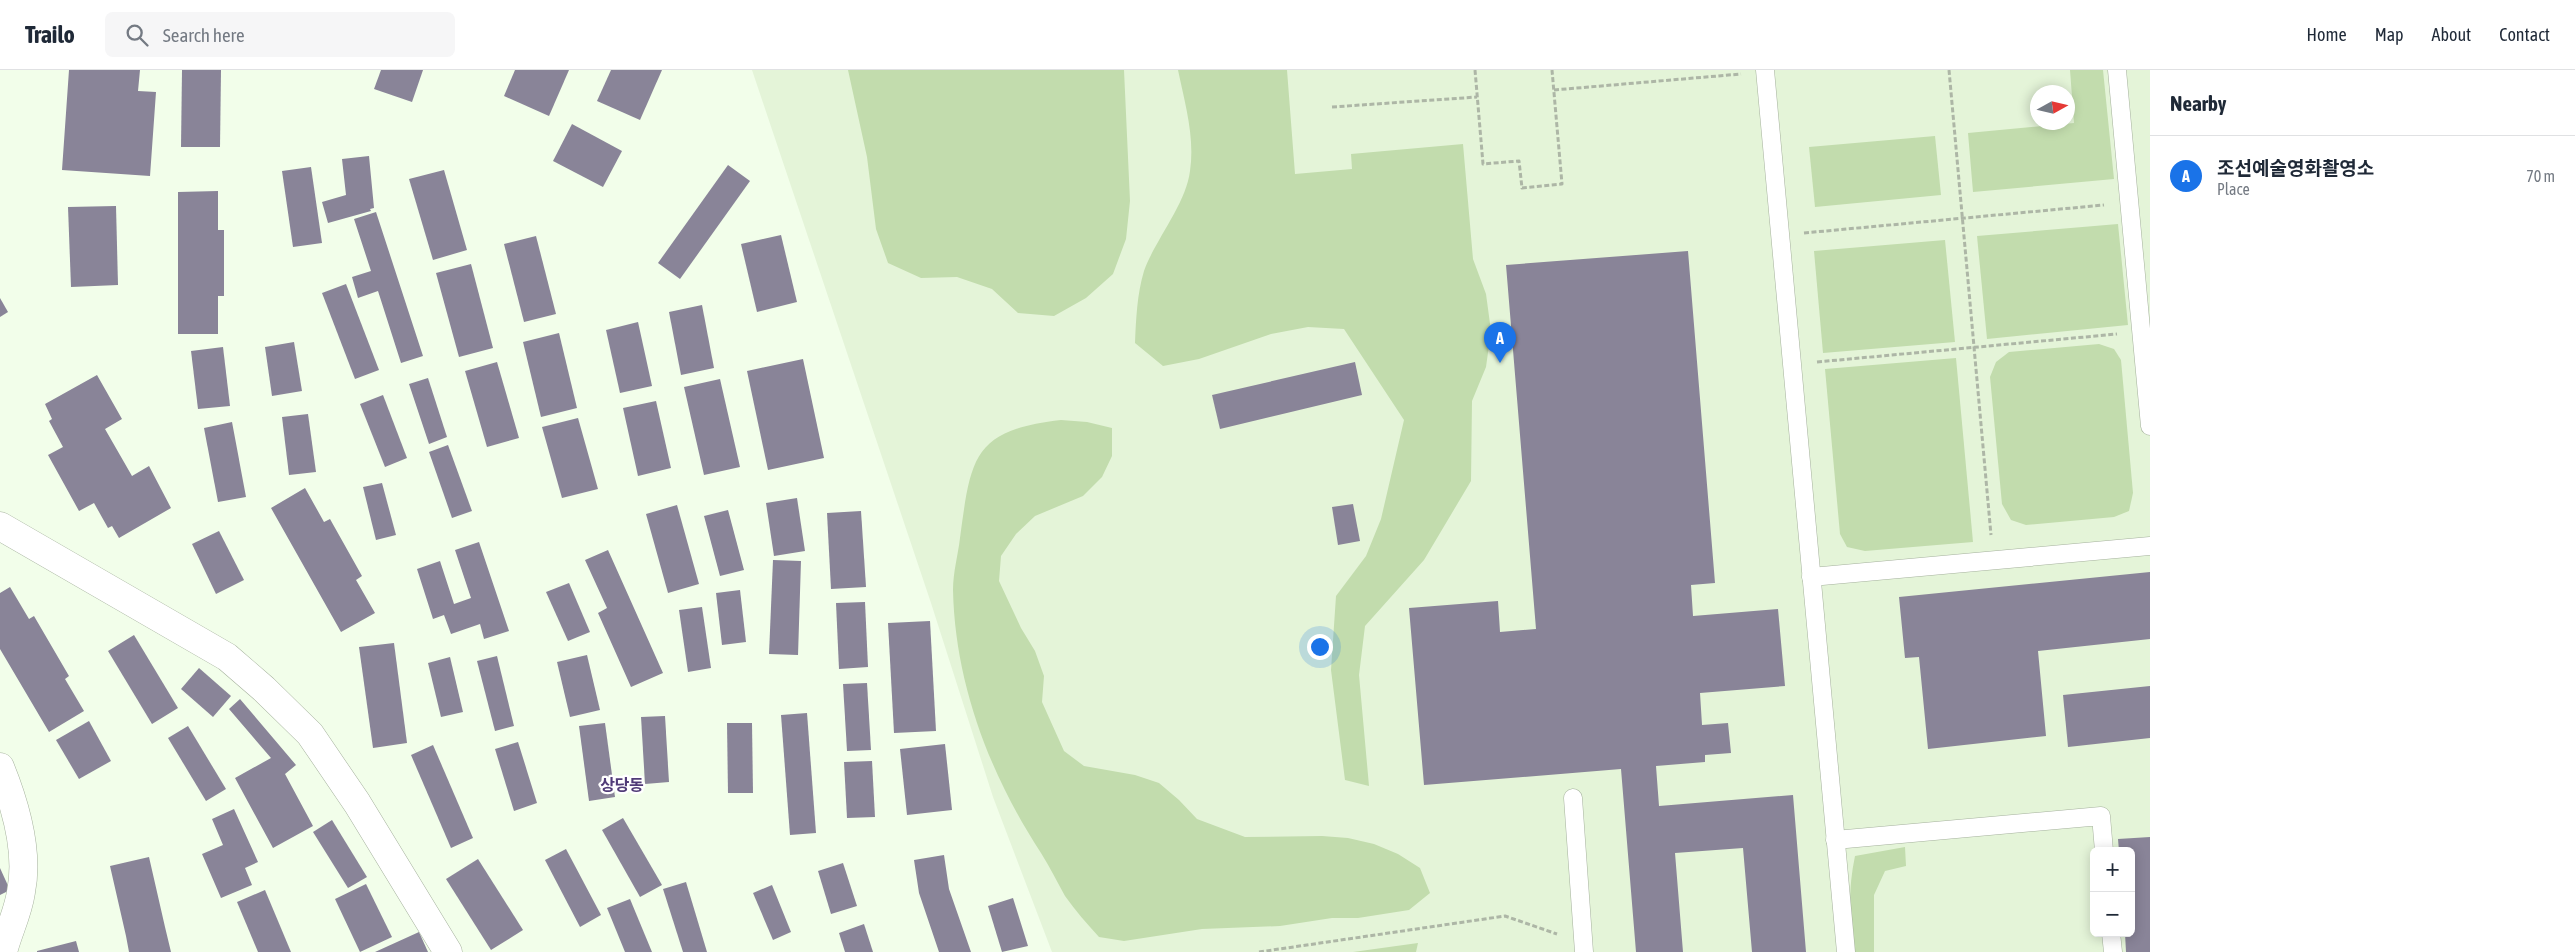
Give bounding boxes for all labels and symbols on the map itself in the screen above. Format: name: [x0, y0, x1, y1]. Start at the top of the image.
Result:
north arrow: [2030, 85, 2075, 130]
pin: A: [1484, 322, 1516, 363]
your location: [1307, 634, 1333, 660]
district label: 상당동: [600, 776, 644, 794]

